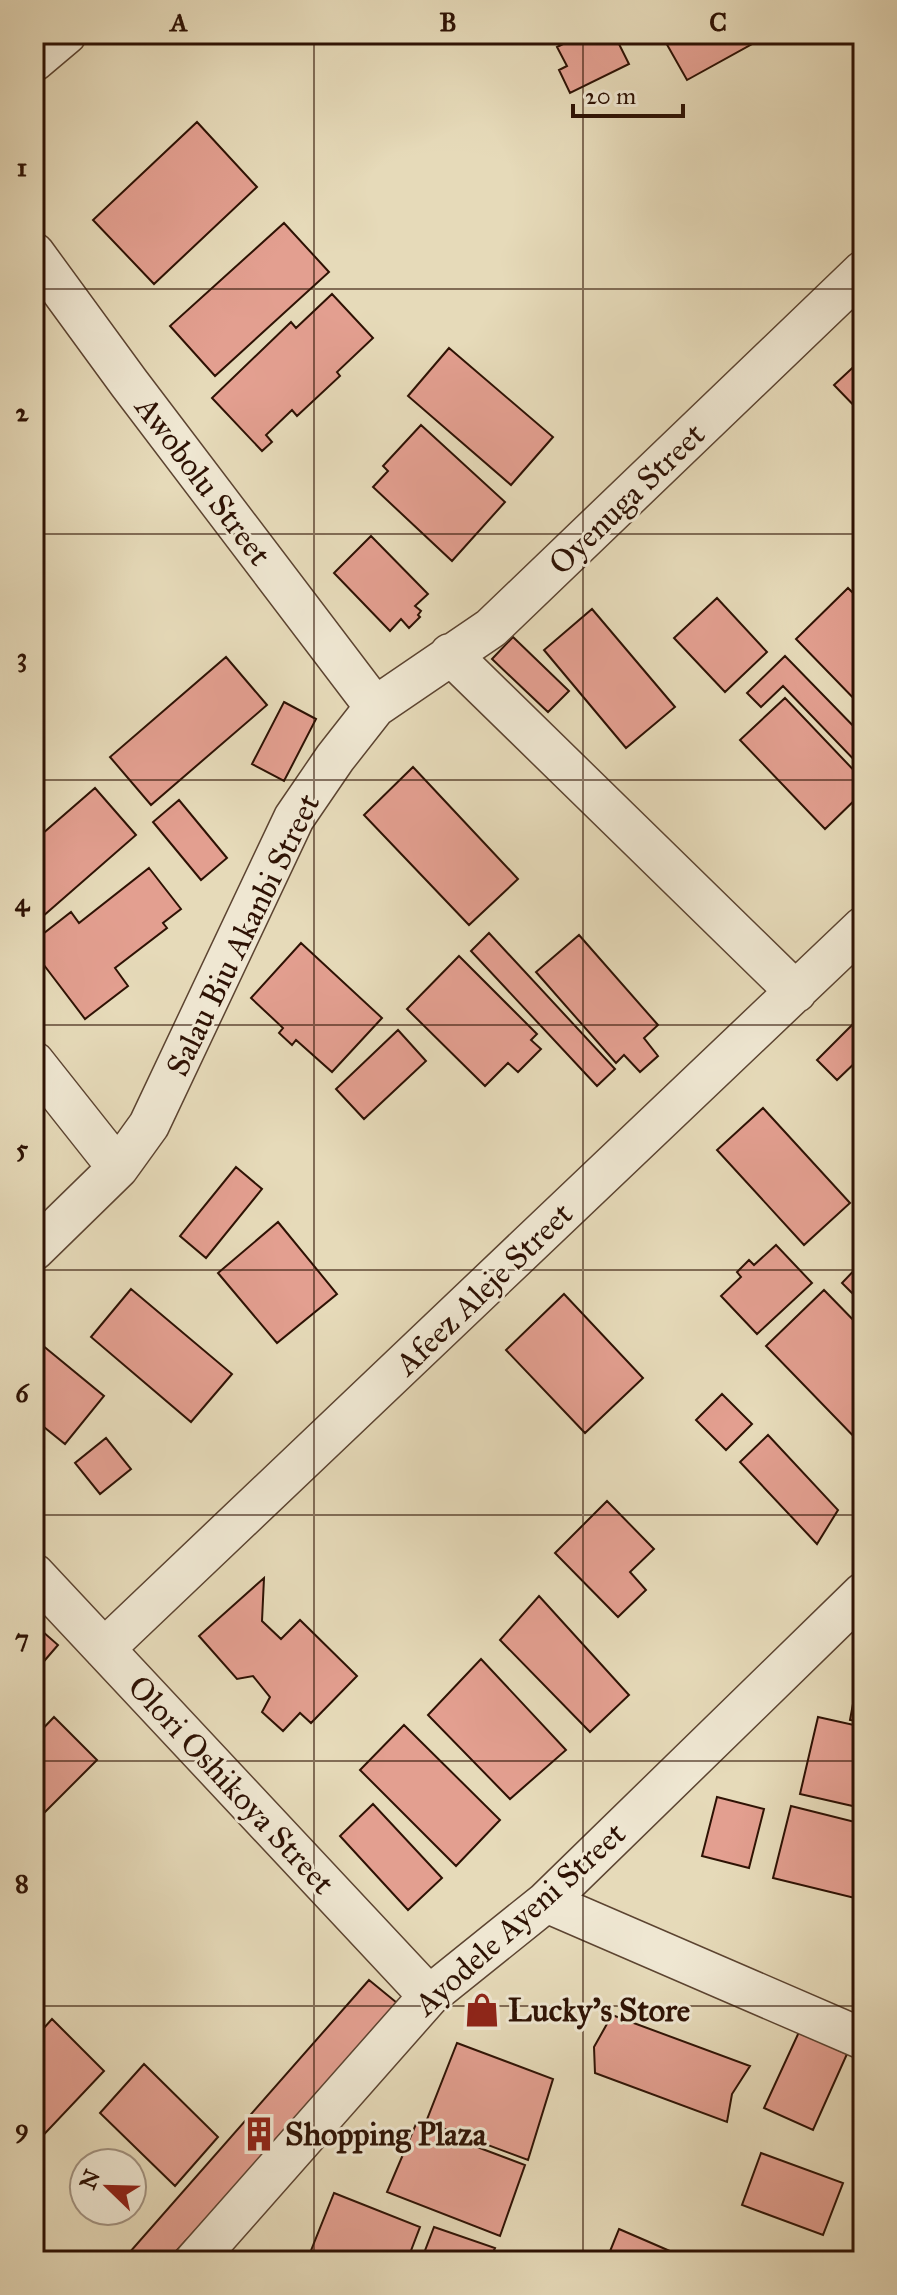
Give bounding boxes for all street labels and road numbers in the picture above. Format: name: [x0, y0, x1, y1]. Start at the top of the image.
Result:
street label: Awobolu Street: [126, 387, 279, 573]
street label: Oyenuga Street: [541, 415, 713, 583]
street label: Salau Biu Akanbi Street: [158, 787, 328, 1083]
street label: Afeez Aleje Street: [386, 1195, 581, 1385]
street label: Olori Oshikoya Street: [120, 1668, 342, 1902]
street label: Ayodele Ayeni Street: [405, 1814, 634, 2025]

